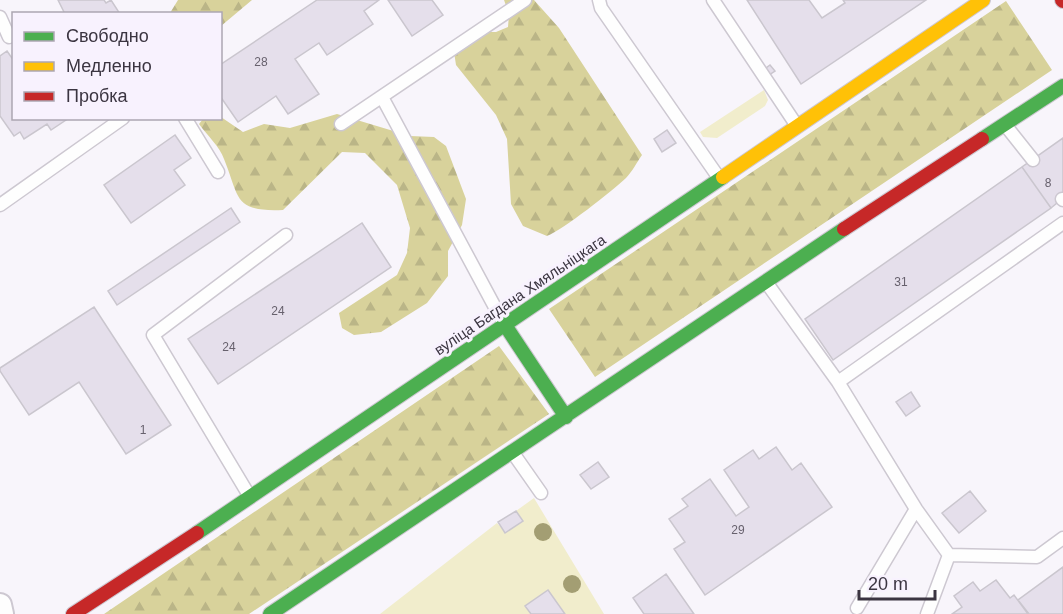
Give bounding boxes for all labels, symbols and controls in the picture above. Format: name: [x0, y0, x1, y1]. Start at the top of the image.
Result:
legend: [12, 12, 222, 120]
text: Свободно: [66, 26, 149, 46]
house number: 28: [254, 55, 268, 69]
text: Медленно: [66, 56, 152, 76]
text: Пробка: [66, 86, 129, 106]
house number: 8: [1045, 176, 1052, 190]
street label: вуліца Багдана Хмяльніцкага: [431, 230, 609, 358]
house number: 31: [894, 275, 908, 289]
house number: 24: [271, 304, 285, 318]
house number: 24: [222, 340, 236, 354]
house number: 1: [140, 423, 147, 437]
house number: 29: [731, 523, 745, 537]
scale bar: [859, 563, 936, 601]
text: 20 m: [868, 574, 908, 594]

